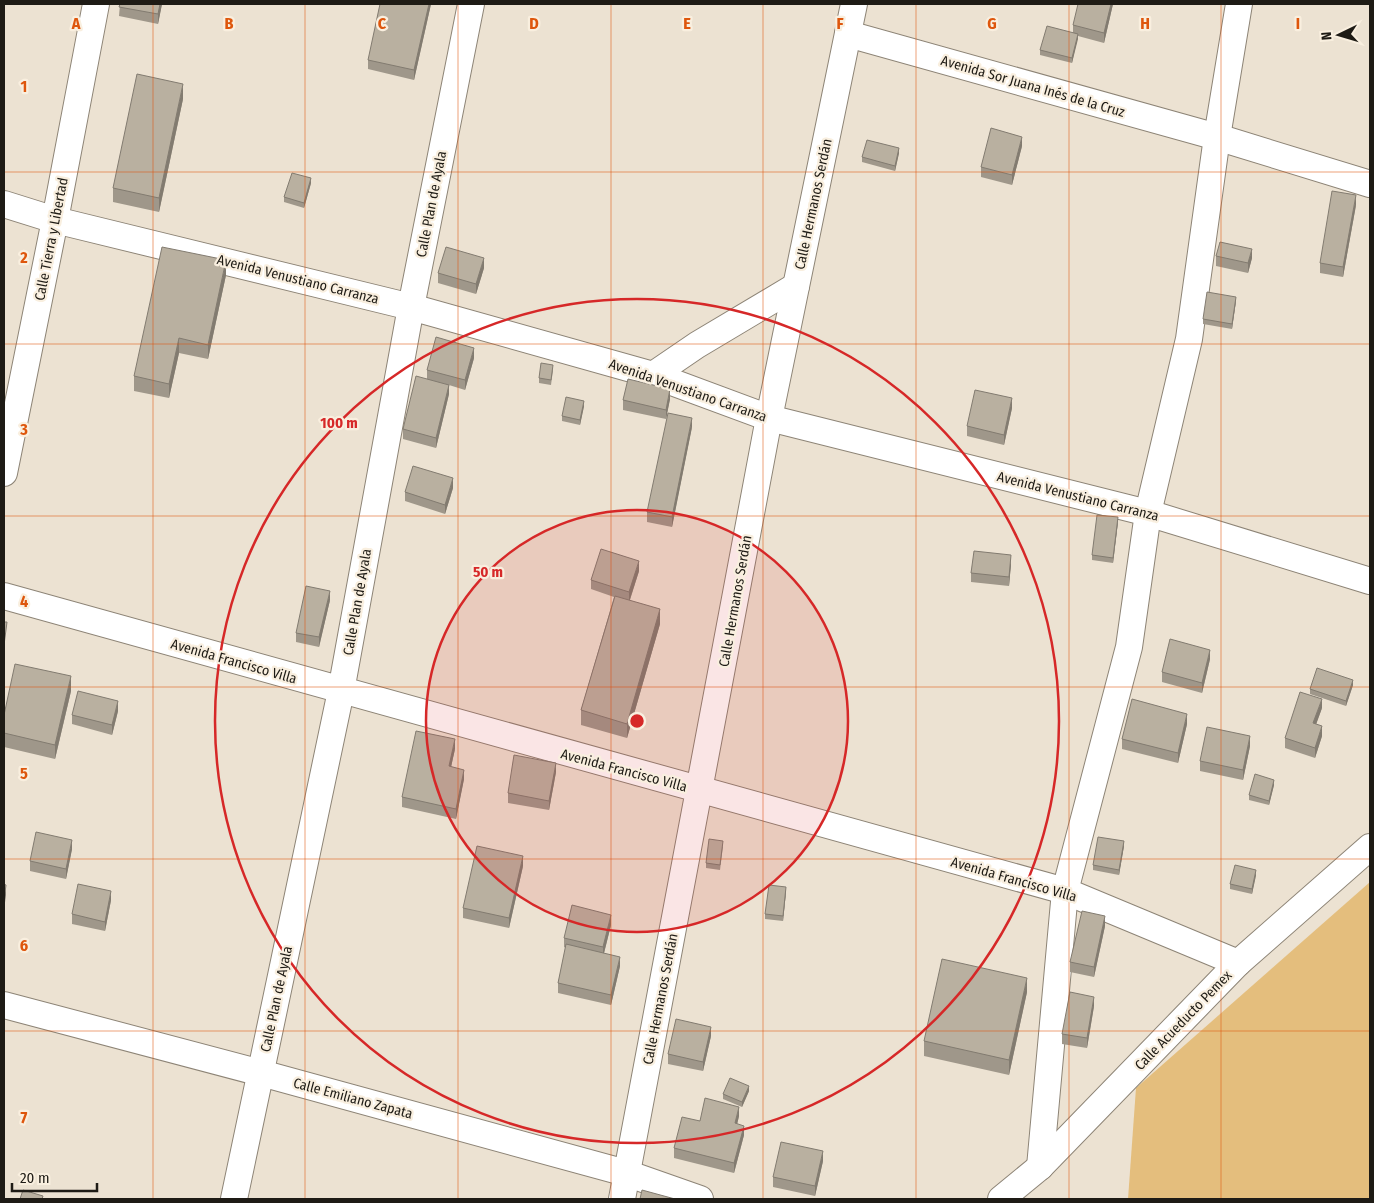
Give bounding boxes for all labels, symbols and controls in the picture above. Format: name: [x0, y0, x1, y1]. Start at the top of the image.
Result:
north arrow: [1314, 10, 1364, 60]
text: A: [71, 14, 81, 33]
text: B: [225, 14, 234, 33]
text: C: [378, 14, 387, 33]
text: D: [529, 14, 539, 33]
text: E: [683, 14, 691, 33]
text: F: [836, 14, 844, 33]
text: G: [987, 14, 997, 33]
text: H: [1140, 14, 1150, 33]
text: I: [1296, 14, 1300, 33]
text: N: [1318, 31, 1335, 41]
street label: Avenida Sor Juana Inés de la Cruz: [939, 52, 1127, 121]
text: 1: [21, 77, 27, 96]
street label: Calle Hermanos Serdán: [791, 137, 836, 271]
street label: Calle Plan de Ayala: [413, 149, 450, 259]
street label: Calle Tierra y Libertad: [31, 176, 72, 302]
text: 2: [19, 248, 28, 267]
street label: Avenida Venustiano Carranza: [215, 251, 381, 308]
street label: Avenida Venustiano Carranza: [607, 355, 769, 426]
text: 100 m: [320, 414, 358, 432]
text: 3: [19, 420, 28, 439]
street label: Avenida Venustiano Carranza: [995, 468, 1161, 525]
street label: Calle Hermanos Serdán: [716, 534, 755, 668]
street label: Calle Plan de Ayala: [340, 547, 375, 657]
text: 50 m: [473, 563, 503, 581]
text: 4: [20, 592, 28, 611]
street label: Avenida Francisco Villa: [169, 635, 299, 688]
centre of rings: [628, 712, 646, 730]
street label: Avenida Francisco Villa: [559, 745, 689, 796]
text: 5: [20, 764, 28, 783]
street label: Avenida Francisco Villa: [949, 853, 1079, 906]
street label: Calle Hermanos Serdán: [639, 932, 682, 1066]
text: 6: [20, 936, 28, 955]
street label: Calle Plan de Ayala: [257, 944, 296, 1054]
street label: Calle Acueducto Pemex: [1131, 966, 1236, 1074]
street label: Calle Emiliano Zapata: [291, 1074, 415, 1123]
text: 7: [21, 1108, 28, 1127]
scale bar: [12, 1160, 98, 1192]
text: 20 m: [20, 1169, 50, 1187]

